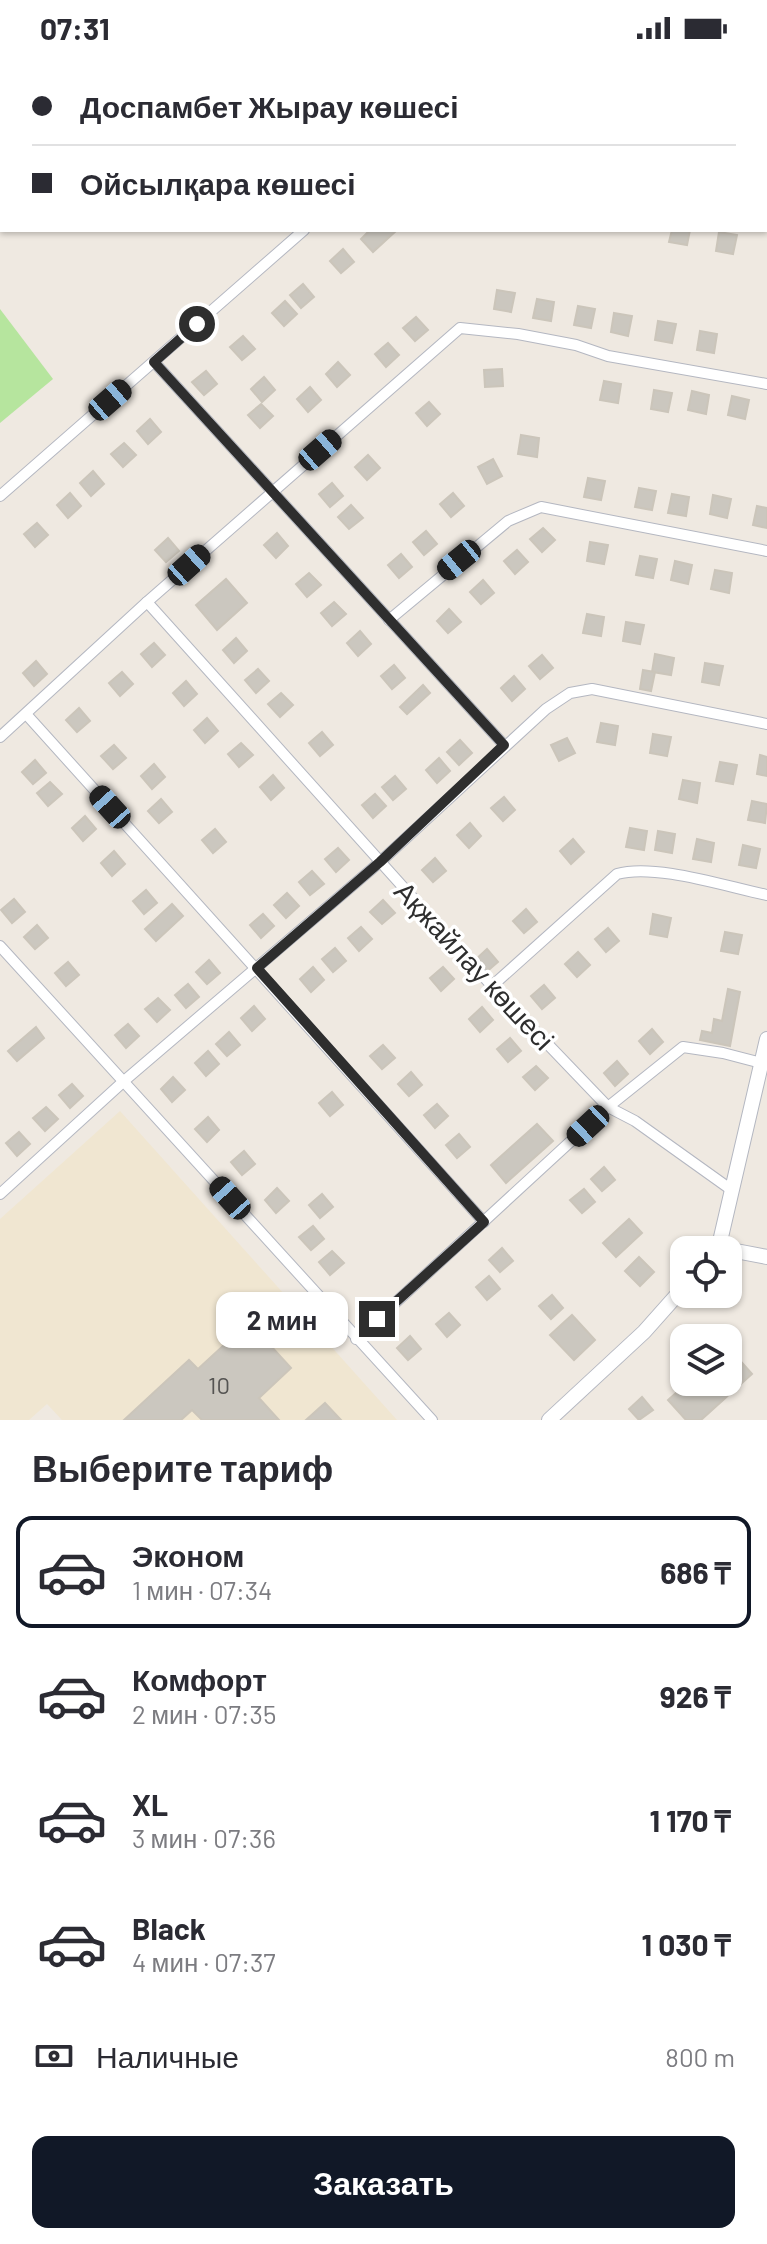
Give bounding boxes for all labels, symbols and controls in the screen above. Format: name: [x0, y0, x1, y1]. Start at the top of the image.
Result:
text: 07:31: [40, 10, 110, 46]
text: Доспамбет Жырау көшесі: [80, 88, 459, 124]
text: Ойсылқара көшесі: [80, 165, 356, 201]
route start: [179, 306, 215, 342]
car: [84, 375, 136, 425]
car: [294, 425, 346, 475]
car: [433, 536, 485, 584]
car: [163, 540, 215, 590]
car: [85, 781, 135, 833]
street label: Ақжайлау көшесі: [388, 874, 562, 1056]
car: [562, 1101, 614, 1151]
car: [205, 1172, 255, 1224]
map controls: [670, 1236, 742, 1396]
button: locate: [670, 1236, 742, 1308]
callout: 2 мин: [217, 1291, 349, 1347]
route end: [359, 1301, 395, 1337]
text: 2 мин: [247, 1304, 317, 1335]
button: layers: [670, 1324, 742, 1396]
house number: 10: [208, 1370, 230, 1399]
text: Выберите тариф: [32, 1446, 333, 1489]
icon: car: [36, 1536, 108, 1608]
text: Эконом: [132, 1537, 245, 1573]
text: 686 ₸: [660, 1554, 731, 1590]
text: 1 мин · 07:34: [132, 1574, 272, 1605]
icon: car: [36, 1660, 108, 1732]
text: Комфорт: [132, 1661, 267, 1697]
text: 926 ₸: [660, 1678, 731, 1714]
text: 2 мин · 07:35: [132, 1698, 276, 1729]
icon: car: [36, 1784, 108, 1856]
text: XL: [132, 1786, 168, 1822]
text: 1 170 ₸: [649, 1802, 731, 1838]
text: 3 мин · 07:36: [132, 1822, 276, 1853]
icon: car: [36, 1908, 108, 1980]
text: Black: [132, 1910, 206, 1946]
text: 1 030 ₸: [642, 1926, 731, 1962]
text: 4 мин · 07:37: [132, 1946, 276, 1977]
icon: cash: [32, 2034, 76, 2078]
text: Наличные: [96, 2038, 239, 2074]
text: 800 m: [665, 2041, 735, 2072]
button: Заказать: [32, 2136, 735, 2228]

